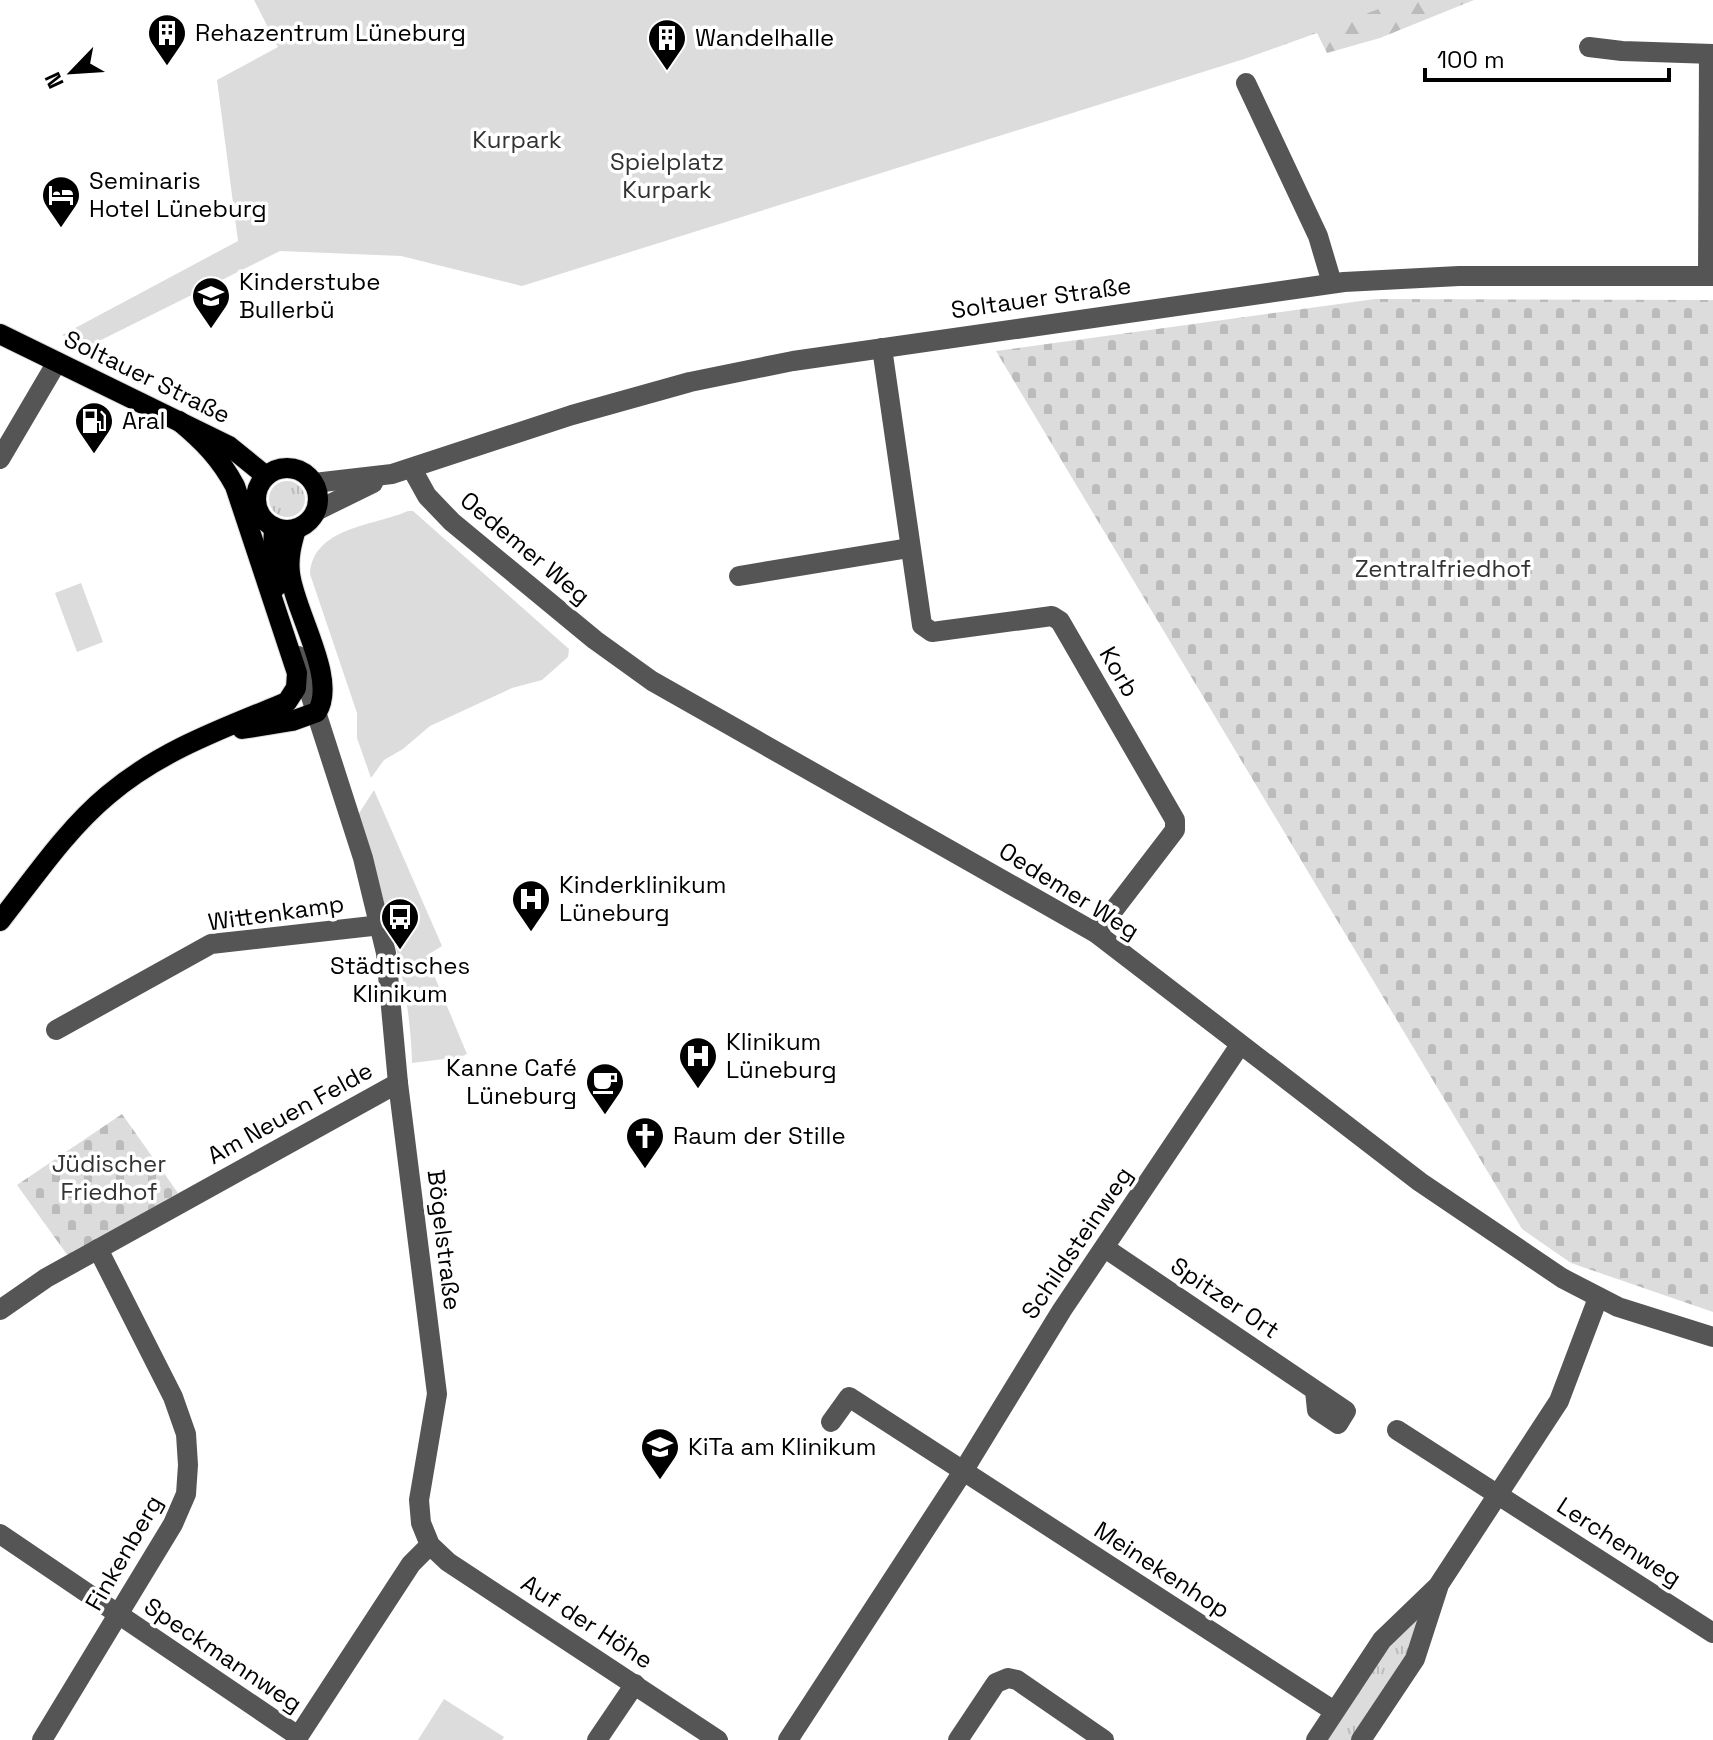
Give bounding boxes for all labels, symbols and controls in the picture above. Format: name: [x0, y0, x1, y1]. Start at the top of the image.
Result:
building icon: Rehazentrum Lüneburg: [146, 12, 188, 67]
place label: Rehazentrum Lüneburg: [195, 17, 466, 48]
building icon: Wandelhalle: [646, 17, 688, 72]
place label: Wandelhalle: [695, 22, 834, 53]
north arrow: [32, 32, 112, 112]
scale bar: [1425, 32, 1669, 82]
text: 100 m: [1437, 44, 1505, 75]
text: N: [38, 68, 70, 93]
park label: Kurpark: [472, 124, 562, 155]
park label: Spielplatz Kurpark: [610, 146, 724, 205]
place label: Seminaris Hotel Lüneburg: [89, 165, 267, 224]
hotel icon: Seminaris Hotel Lüneburg: [40, 174, 82, 229]
place label: Kinderstube Bullerbü: [239, 266, 380, 325]
street label: Soltauer Straße: [949, 270, 1133, 325]
school or university icon: Kinderstube Bullerbü: [190, 275, 232, 330]
street label: Soltauer Straße: [59, 323, 236, 430]
fuel station icon: Aral: [73, 400, 115, 455]
place label: Aral: [122, 405, 165, 436]
street label: Oedemer Weg: [454, 484, 597, 611]
park label: Zentralfriedhof: [1355, 553, 1531, 584]
street label: Korb: [1093, 641, 1146, 703]
street label: Oedemer Weg: [993, 835, 1145, 946]
place label: Kinderklinikum Lüneburg: [559, 869, 726, 928]
hospital icon: Kinderklinikum Lüneburg: [510, 878, 552, 933]
street label: Wittenkamp: [206, 888, 346, 937]
bus stop icon: Städtisches Klinikum: [379, 896, 421, 951]
place label: Städtisches Klinikum: [330, 950, 470, 1009]
place label: Klinikum Lüneburg: [726, 1026, 837, 1085]
hospital icon: Klinikum Lüneburg: [677, 1035, 719, 1090]
place label: Kanne Café Lüneburg: [446, 1052, 577, 1111]
street label: Am Neuen Felde: [202, 1054, 378, 1171]
cafe icon: Kanne Café Lüneburg: [584, 1061, 626, 1116]
church icon: Raum der Stille: [624, 1115, 666, 1170]
place label: Raum der Stille: [673, 1120, 846, 1151]
park label: Jüdischer Friedhof: [52, 1148, 166, 1207]
street label: Schildsteinweg: [1014, 1161, 1139, 1325]
street label: Bögelstraße: [421, 1168, 468, 1312]
street label: Spitzer Ort: [1165, 1250, 1286, 1345]
school or university icon: KiTa am Klinikum: [639, 1426, 681, 1481]
place label: KiTa am Klinikum: [688, 1431, 876, 1462]
street label: Finkenberg: [78, 1489, 169, 1616]
street label: Lerchenweg: [1551, 1490, 1687, 1593]
street label: Meinekenhop: [1088, 1514, 1236, 1625]
street label: Auf der Höhe: [516, 1567, 659, 1676]
street label: Speckmannweg: [138, 1590, 308, 1719]

